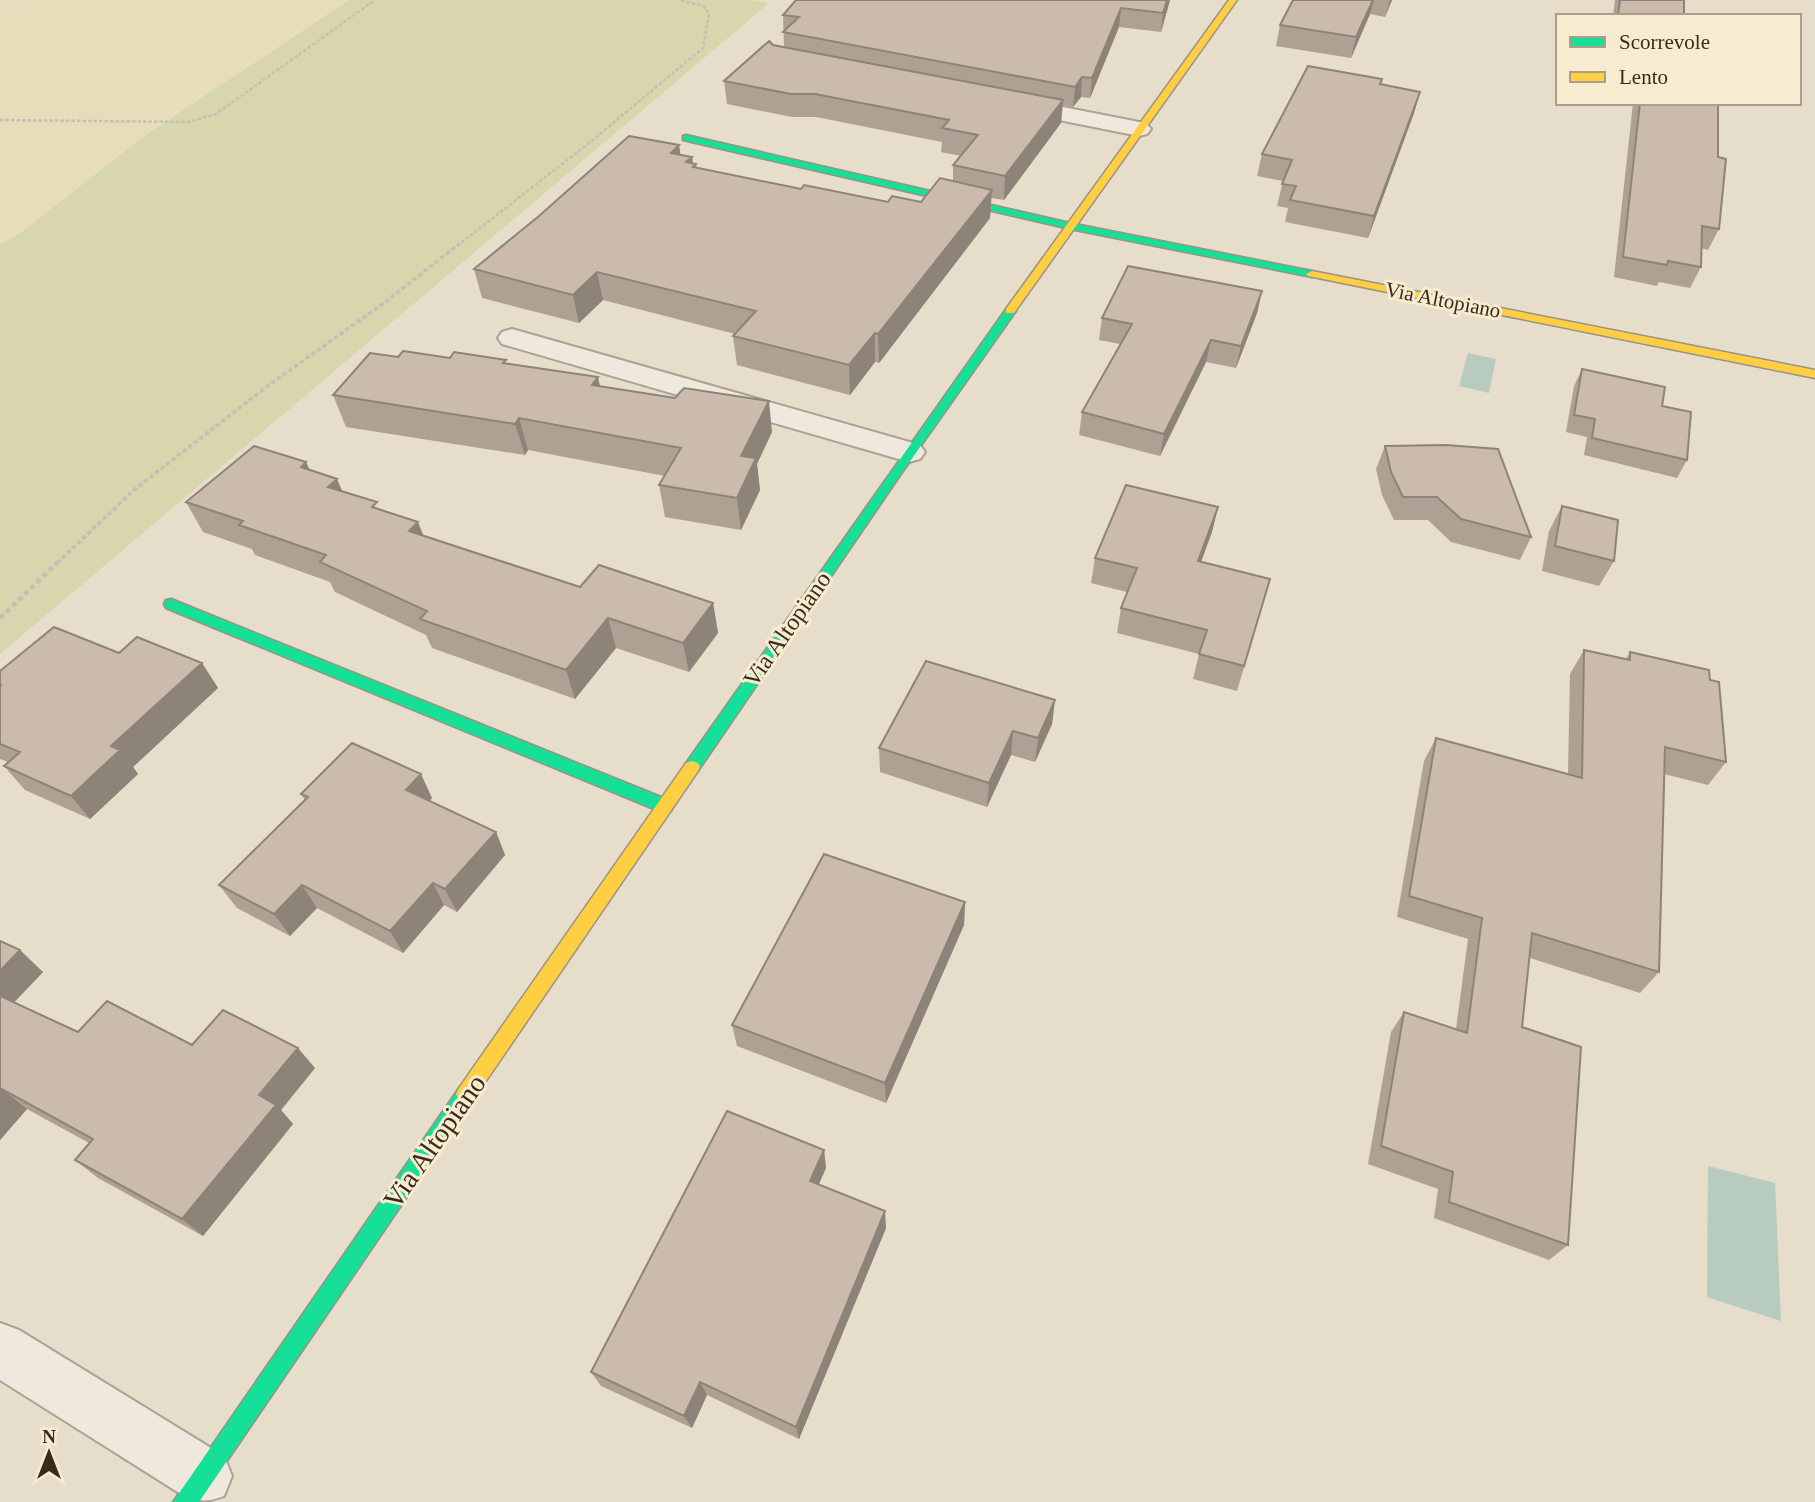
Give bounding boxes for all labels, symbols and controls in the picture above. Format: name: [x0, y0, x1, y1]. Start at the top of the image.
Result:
legend: [1556, 14, 1801, 105]
text: Scorrevole: [1619, 30, 1710, 54]
text: Lento: [1619, 65, 1668, 89]
street label: Via Altopiano: [1383, 277, 1503, 323]
street label: Via Altopiano: [738, 567, 836, 691]
street label: Via Altopiano: [377, 1068, 492, 1214]
north arrow: [14, 1418, 84, 1488]
text: N: [42, 1426, 56, 1447]

